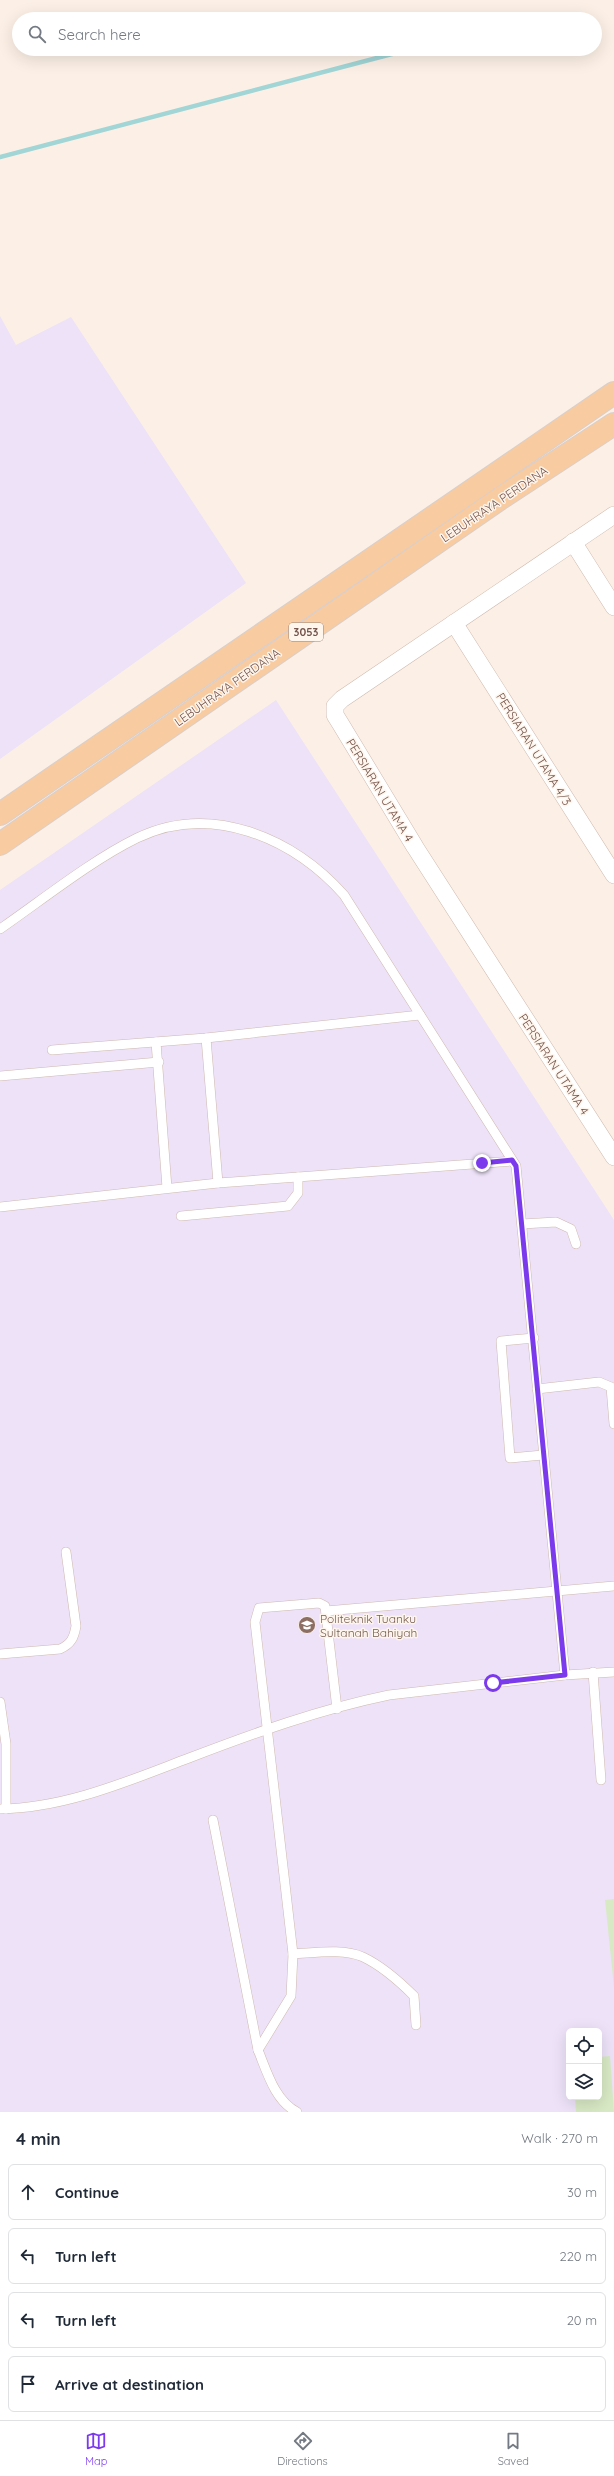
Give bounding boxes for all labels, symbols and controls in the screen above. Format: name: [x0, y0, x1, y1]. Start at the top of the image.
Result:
search box: [12, 12, 602, 56]
icon: search: [26, 23, 48, 45]
text: Search here: [58, 25, 141, 44]
street label: LEBUHRAYA PERDANA: [438, 463, 550, 545]
road number: 3053: [289, 623, 323, 641]
street label: LEBUHRAYA PERDANA: [171, 645, 283, 729]
street label: PERSIARAN UTAMA 4/3: [493, 690, 575, 808]
street label: PERSIARAN UTAMA 4: [343, 736, 417, 844]
street label: PERSIARAN UTAMA 4: [516, 1011, 592, 1117]
route end: [473, 1154, 491, 1172]
place label: Politeknik Tuanku Sultanah Bahiyah: [320, 1611, 417, 1640]
school or university icon: Politeknik Tuanku Sultanah Bahiyah: [297, 1615, 317, 1635]
route start: [484, 1674, 502, 1692]
map controls: [566, 2028, 602, 2100]
button: locate: [566, 2028, 602, 2064]
button: layers: [566, 2064, 602, 2100]
text: 4 min: [16, 2128, 61, 2149]
text: Walk · 270 m: [521, 2130, 598, 2146]
icon: ahead: [17, 2181, 39, 2203]
text: Continue: [55, 2183, 119, 2202]
text: 30 m: [567, 2184, 597, 2200]
icon: left: [17, 2245, 39, 2267]
text: Turn left: [55, 2247, 117, 2266]
text: 220 m: [559, 2248, 597, 2264]
icon: left: [17, 2309, 39, 2331]
text: Turn left: [55, 2311, 117, 2330]
text: 20 m: [567, 2312, 597, 2328]
icon: arrive: [17, 2373, 39, 2395]
text: Arrive at destination: [55, 2375, 204, 2394]
tab: Map: [85, 2430, 107, 2468]
tab: Directions: [277, 2430, 328, 2468]
tab: Saved: [498, 2430, 529, 2468]

